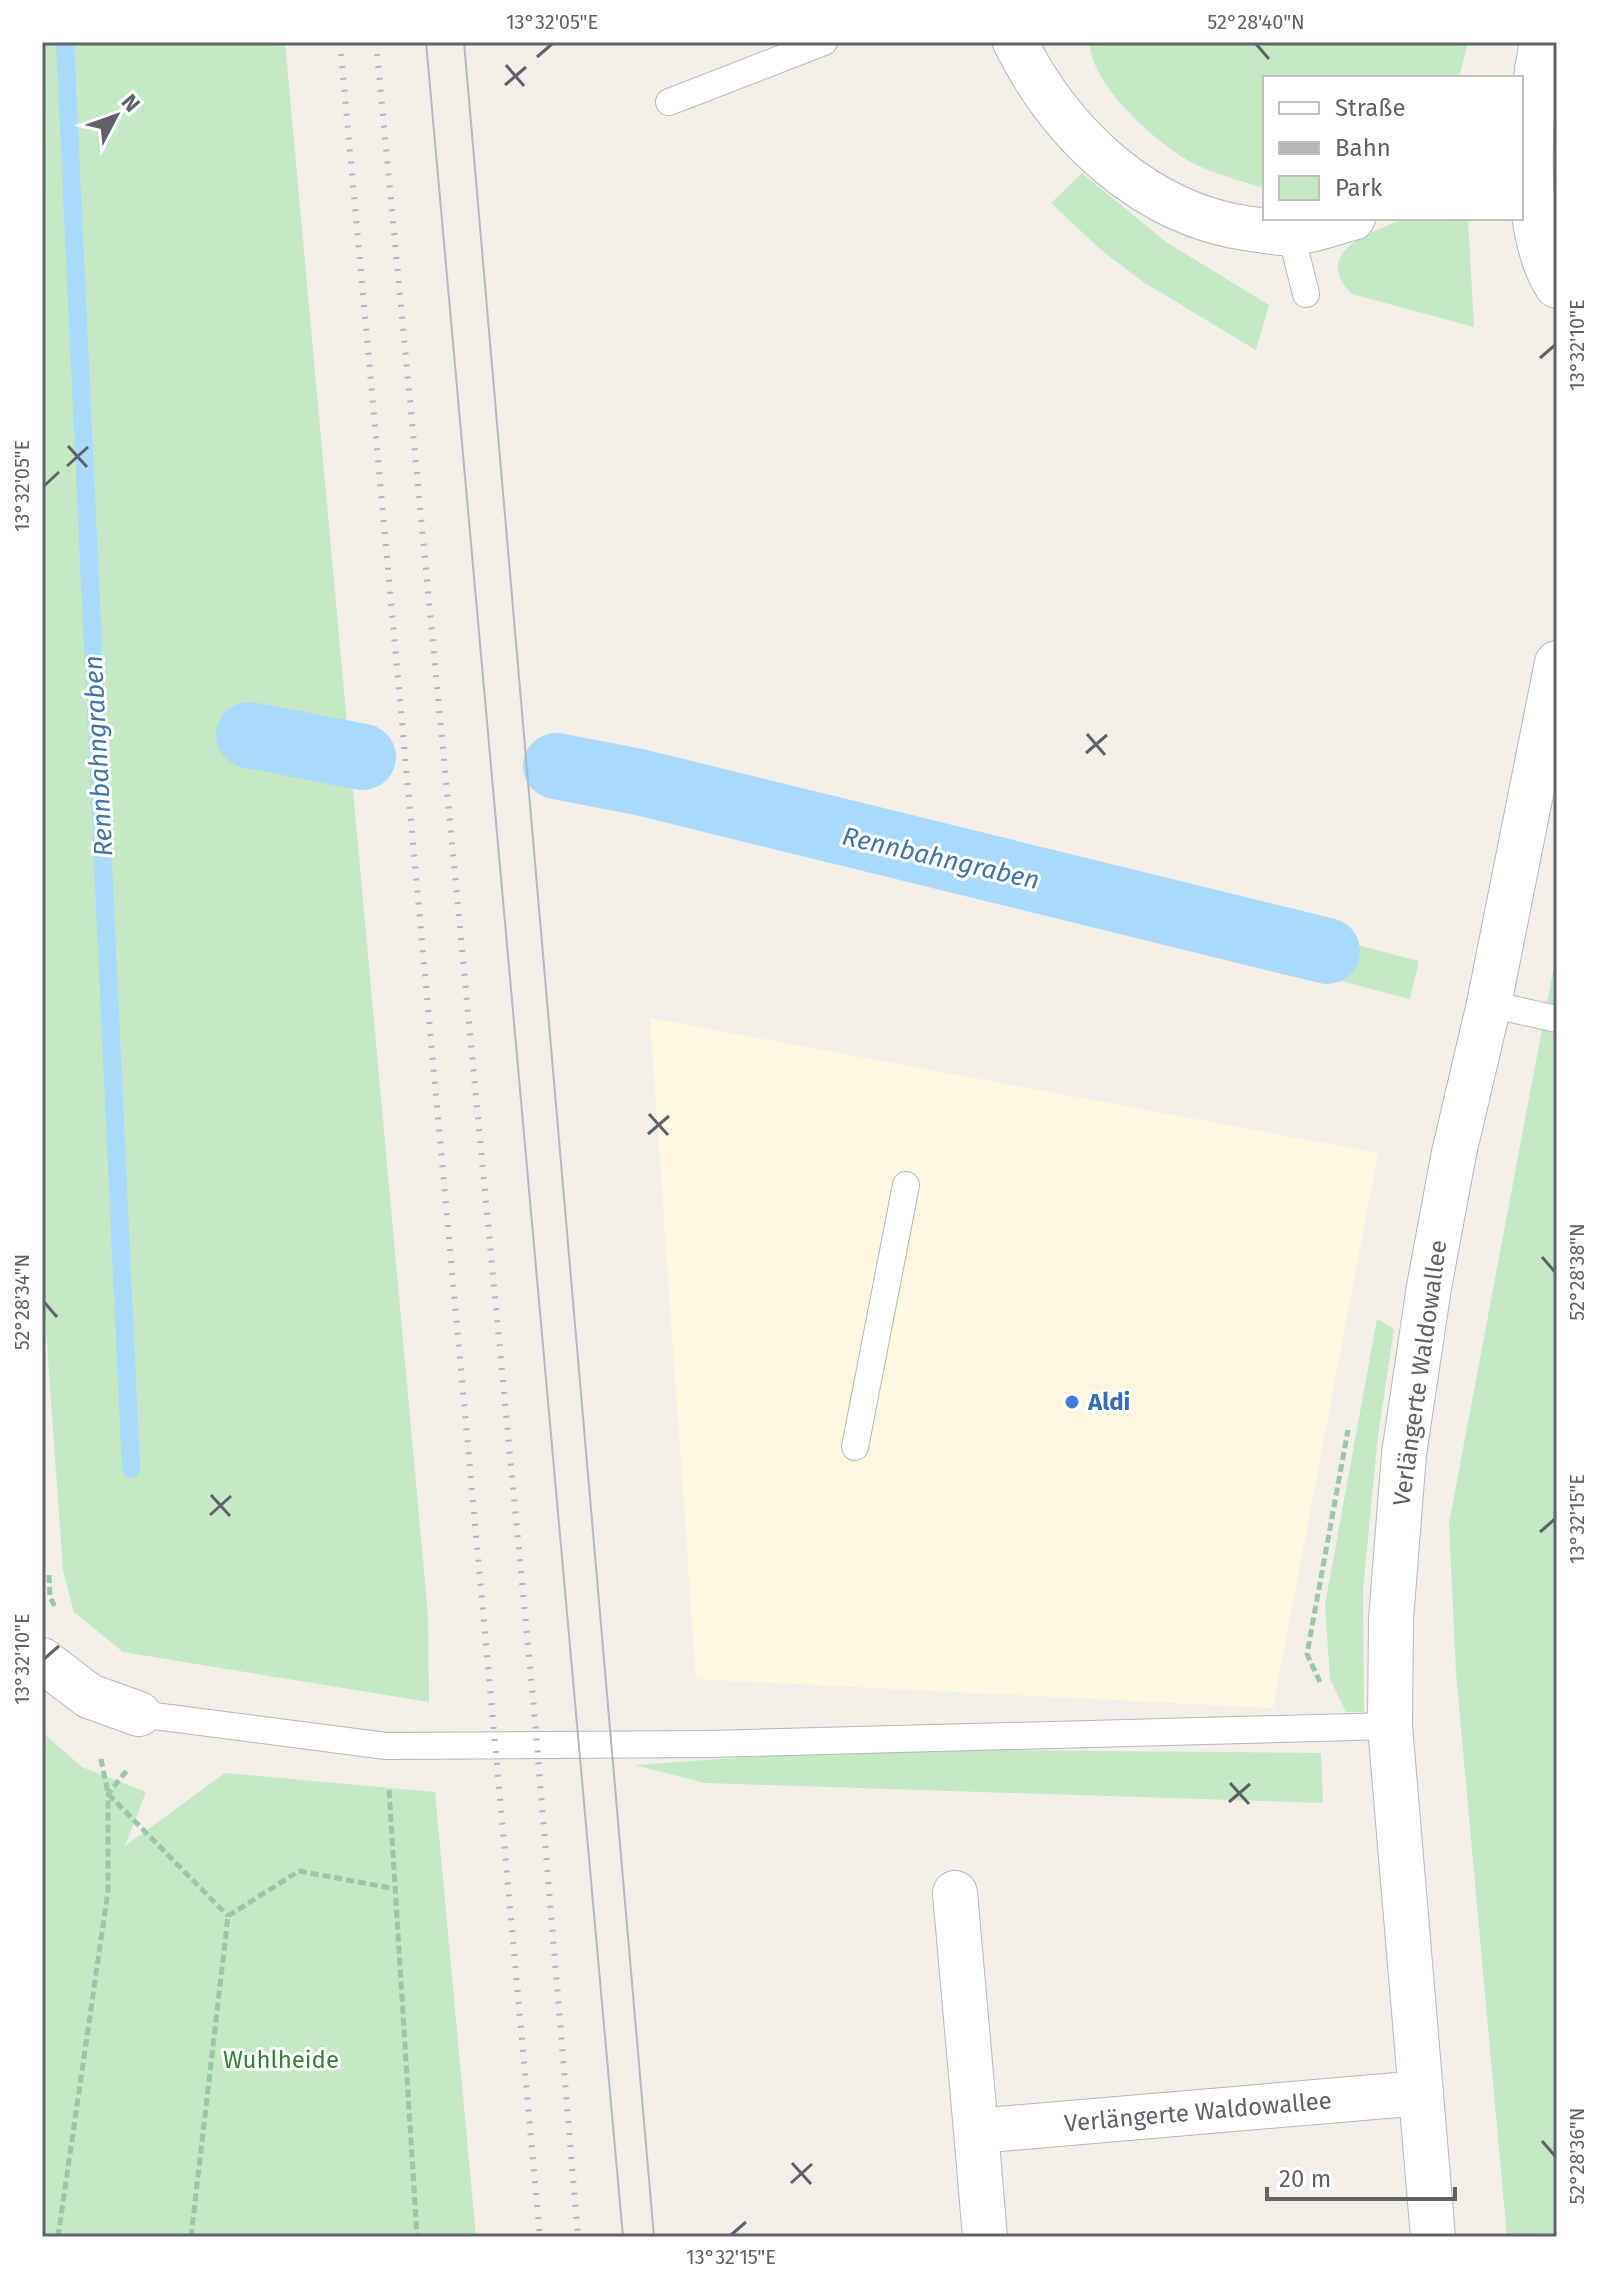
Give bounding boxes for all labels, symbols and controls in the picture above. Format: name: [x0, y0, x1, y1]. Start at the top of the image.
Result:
text: 13°32'05"E: [506, 10, 598, 34]
text: 52°28'40"N: [1207, 10, 1305, 34]
north arrow: [76, 76, 156, 156]
legend: [1263, 76, 1523, 220]
text: N: [116, 89, 146, 118]
text: Straße: [1335, 94, 1406, 122]
text: Bahn: [1335, 134, 1391, 162]
text: Park: [1335, 174, 1383, 202]
text: 13°32'10"E: [1565, 299, 1589, 391]
text: 13°32'05"E: [10, 440, 34, 532]
water label: Rennbahngraben: [78, 655, 119, 857]
water label: Rennbahngraben: [839, 821, 1042, 896]
text: 52°28'38"N: [1565, 1223, 1589, 1321]
street label: Verlängerte Waldowallee: [1387, 1238, 1453, 1508]
text: 52°28'34"N: [10, 1254, 34, 1350]
place label: Aldi: [1087, 1388, 1130, 1416]
marker: Aldi: [1063, 1393, 1081, 1411]
text: 13°32'15"E: [1565, 1474, 1589, 1564]
text: 13°32'10"E: [10, 1613, 34, 1705]
park label: Wuhlheide: [223, 2046, 339, 2074]
street label: Verlängerte Waldowallee: [1063, 2086, 1333, 2138]
text: 52°28'36"N: [1565, 2107, 1589, 2205]
scale bar: [1267, 2151, 1455, 2201]
text: 20 m: [1279, 2165, 1331, 2193]
text: 13°32'15"E: [686, 2245, 776, 2269]

